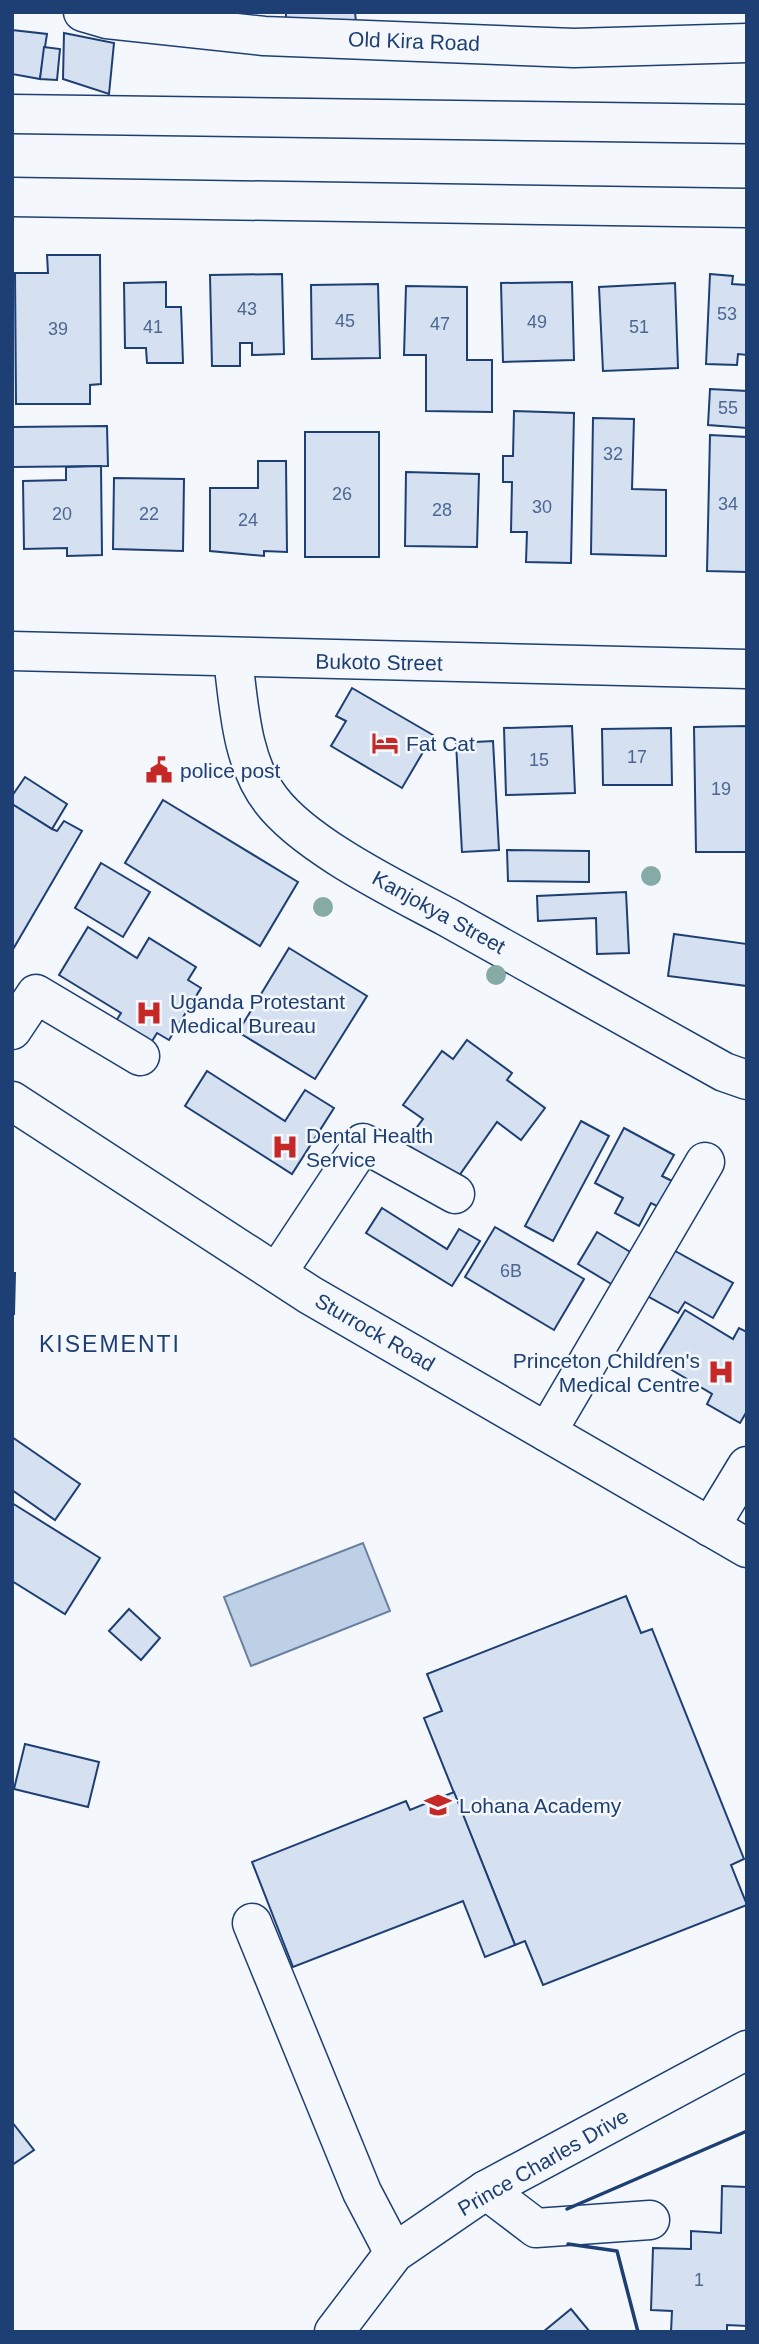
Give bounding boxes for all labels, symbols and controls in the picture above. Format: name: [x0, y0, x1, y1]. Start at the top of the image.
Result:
street label: Old Kira Road: [348, 27, 480, 55]
house number: 43: [237, 299, 257, 319]
house number: 53: [717, 304, 737, 324]
house number: 45: [335, 311, 355, 331]
house number: 49: [527, 312, 547, 332]
house number: 47: [430, 314, 450, 334]
house number: 41: [143, 317, 163, 337]
house number: 51: [629, 317, 649, 337]
house number: 39: [48, 319, 68, 339]
house number: 55: [718, 398, 738, 418]
house number: 32: [603, 444, 623, 464]
house number: 26: [332, 484, 352, 504]
house number: 34: [718, 494, 738, 514]
house number: 30: [532, 497, 552, 517]
house number: 28: [432, 500, 452, 520]
house number: 20: [52, 504, 72, 524]
house number: 22: [139, 504, 159, 524]
house number: 24: [238, 510, 258, 530]
street label: Bukoto Street: [315, 649, 443, 675]
hotel icon: Fat Cat: [370, 728, 400, 758]
place label: Fat Cat: [406, 732, 475, 755]
house number: 17: [627, 747, 647, 767]
house number: 15: [529, 750, 549, 770]
public building icon: police post: [144, 755, 174, 785]
place label: police post: [180, 759, 281, 782]
house number: 19: [711, 779, 731, 799]
street label: Kanjokya Street: [369, 866, 510, 958]
place label: Uganda Protestant Medical Bureau: [170, 990, 345, 1037]
hospital icon: Uganda Protestant Medical Bureau: [134, 998, 164, 1028]
place label: Dental Health Service: [306, 1124, 433, 1171]
hospital icon: Dental Health Service: [270, 1132, 300, 1162]
house number: 6B: [500, 1261, 522, 1281]
street label: Sturrock Road: [311, 1288, 439, 1376]
district label: KISEMENTI: [39, 1331, 181, 1357]
place label: Princeton Children's Medical Centre: [513, 1349, 700, 1396]
hospital icon: Princeton Children's Medical Centre: [706, 1357, 736, 1387]
school or university icon: Lohana Academy: [423, 1790, 453, 1820]
place label: Lohana Academy: [459, 1794, 622, 1817]
street label: Prince Charles Drive: [454, 2104, 632, 2220]
house number: 1: [694, 2270, 704, 2290]

